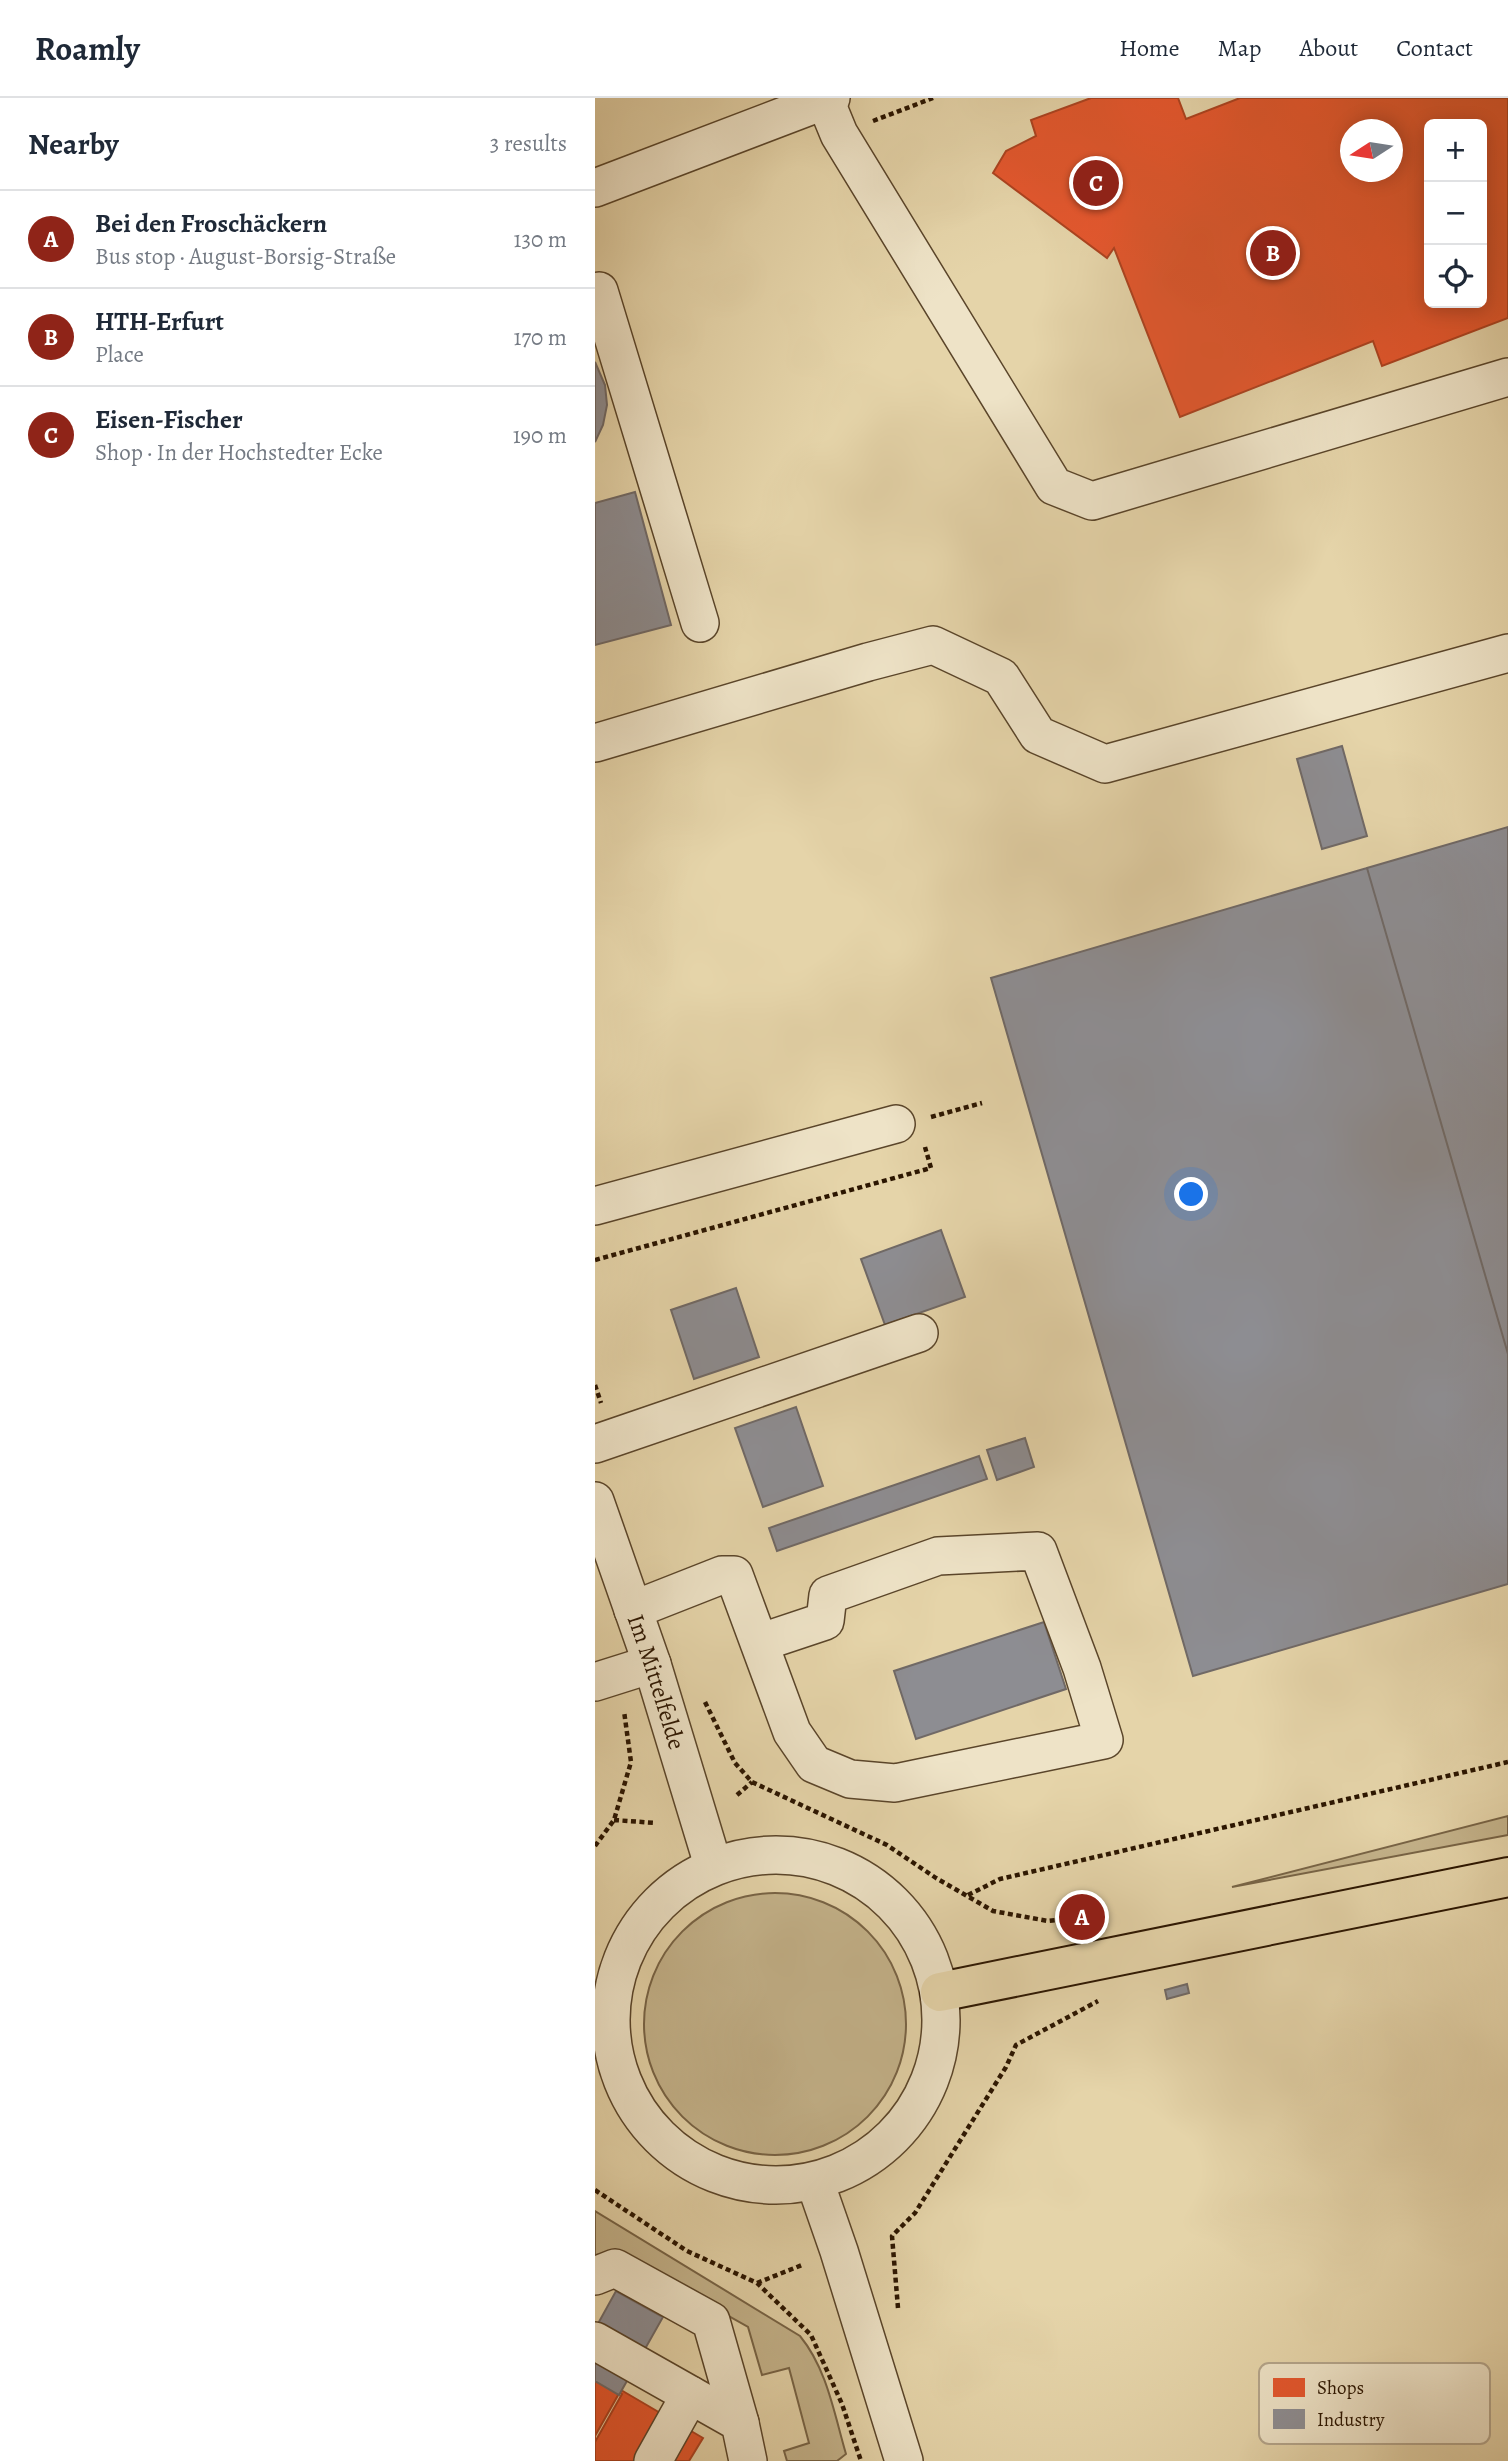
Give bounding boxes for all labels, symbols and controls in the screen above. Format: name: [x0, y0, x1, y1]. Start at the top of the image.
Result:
text: Roamly: [35, 26, 140, 71]
text: Home: [1119, 32, 1180, 64]
text: Map: [1218, 32, 1262, 64]
text: About: [1300, 32, 1358, 64]
text: Contact: [1396, 32, 1473, 64]
north arrow: [1340, 119, 1403, 182]
map controls: [1424, 119, 1487, 308]
button: +: [1424, 119, 1487, 182]
text: Nearby: [28, 124, 119, 164]
text: 3 results: [490, 128, 567, 159]
pin: C: [1073, 157, 1119, 209]
button: −: [1424, 182, 1487, 245]
text: Bei den Froschäckern: [95, 206, 327, 241]
text: A: [44, 224, 58, 255]
text: 130 m: [514, 224, 567, 255]
pin: B: [1250, 227, 1296, 279]
text: Bus stop · August-Borsig-Straße: [95, 241, 396, 272]
button: locate: [1424, 245, 1487, 308]
text: HTH-Erfurt: [95, 304, 224, 339]
text: B: [44, 322, 58, 353]
text: 170 m: [514, 322, 567, 353]
text: Place: [95, 339, 144, 370]
text: Eisen-Fischer: [95, 402, 243, 437]
text: C: [44, 420, 58, 451]
text: 190 m: [513, 420, 567, 451]
text: Shop · In der Hochstedter Ecke: [95, 437, 383, 468]
your location: [1174, 1177, 1208, 1211]
street label: Im Mittelfelde: [620, 1610, 693, 1753]
pin: A: [1059, 1891, 1105, 1943]
legend: [1259, 2363, 1490, 2444]
text: Shops: [1317, 2375, 1364, 2401]
text: Industry: [1317, 2407, 1385, 2433]

